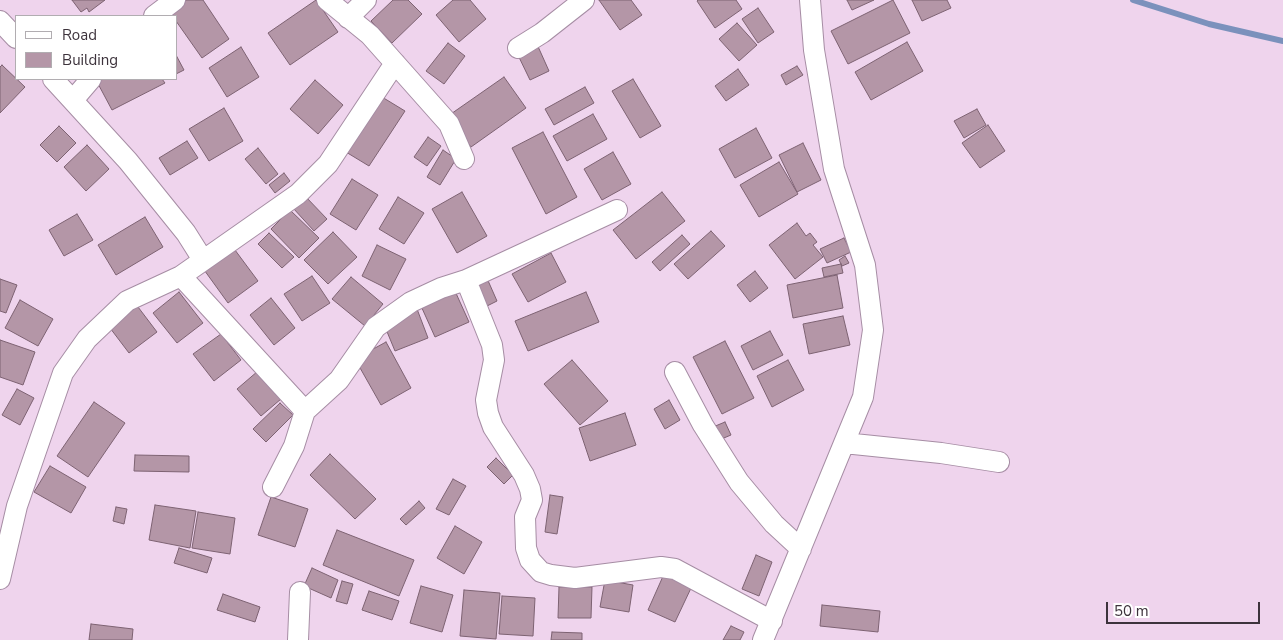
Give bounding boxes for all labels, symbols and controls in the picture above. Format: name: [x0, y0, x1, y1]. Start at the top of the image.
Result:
legend: [15, 15, 178, 80]
text: Road: [62, 25, 97, 45]
text: Building: [62, 50, 118, 70]
scale bar: [1108, 592, 1262, 624]
text: 50 m: [1114, 601, 1149, 621]

